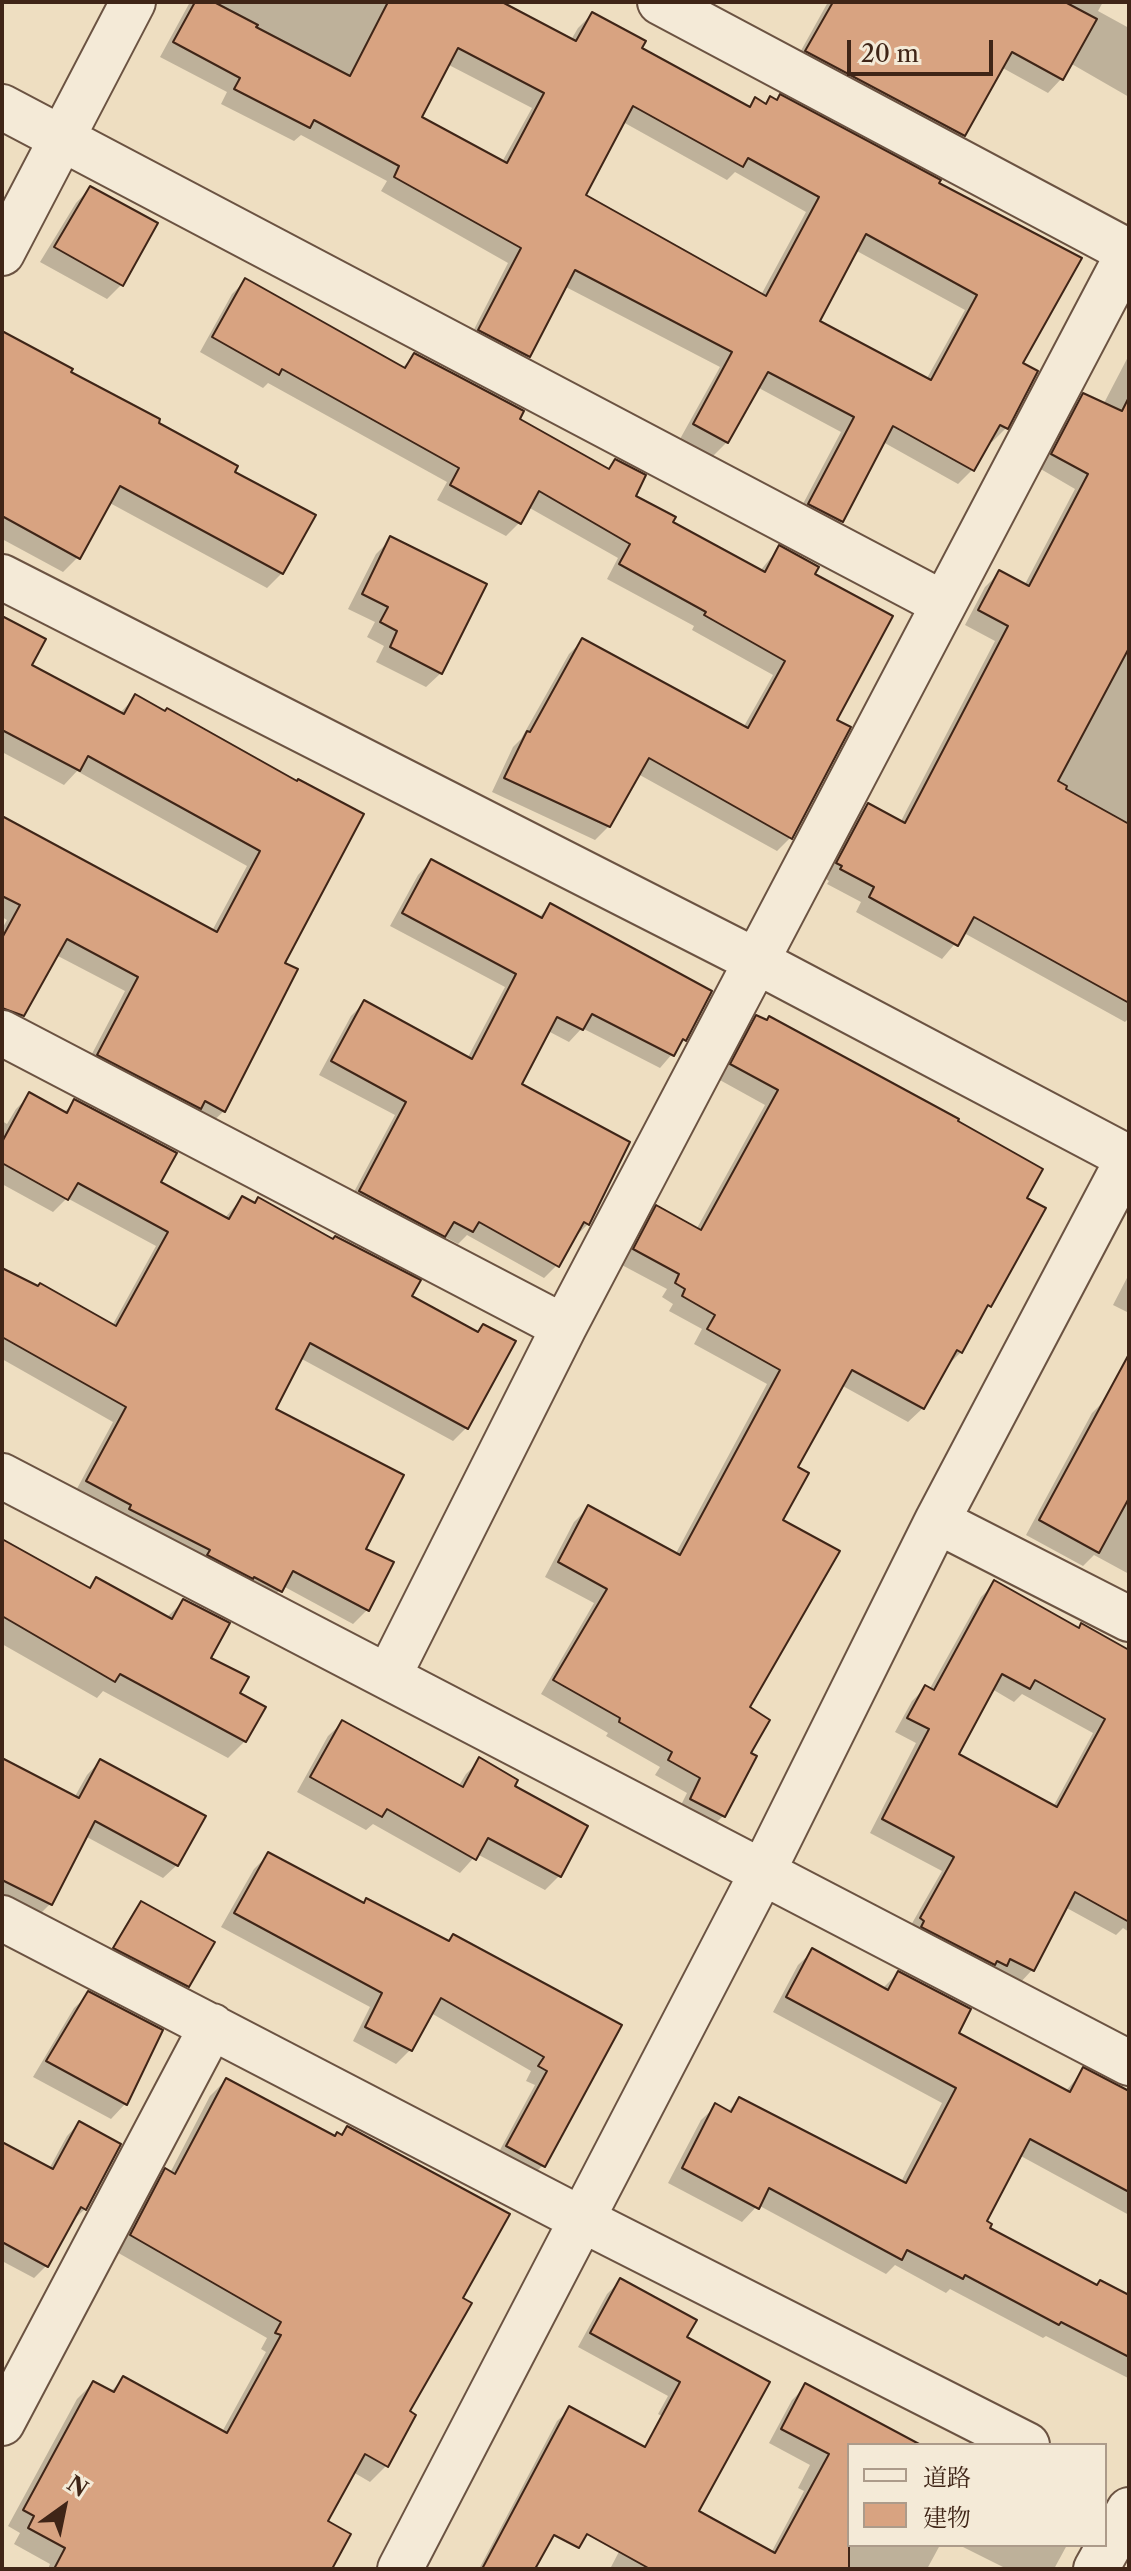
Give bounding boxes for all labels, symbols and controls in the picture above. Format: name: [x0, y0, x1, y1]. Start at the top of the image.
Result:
scale bar: [851, 24, 997, 74]
text: 20 m: [861, 39, 919, 68]
legend: [847, 2443, 1107, 2547]
text: 道路: [923, 2463, 971, 2492]
north arrow: [24, 2467, 104, 2547]
text: N: [62, 2470, 93, 2503]
text: 建物: [923, 2503, 971, 2532]

